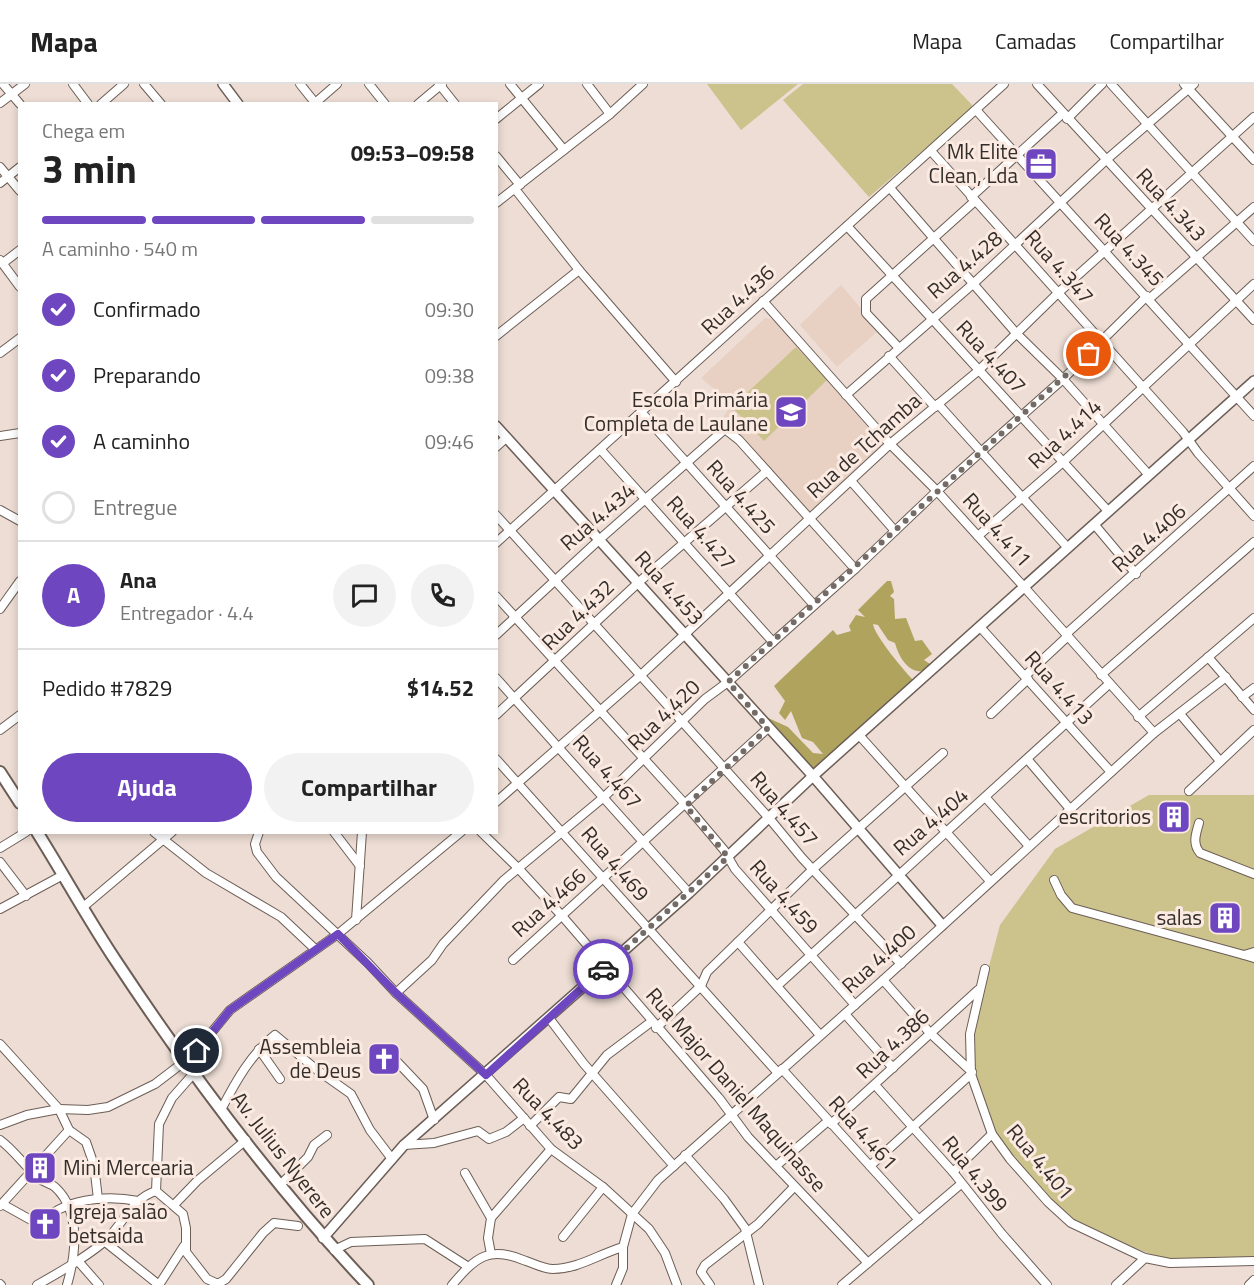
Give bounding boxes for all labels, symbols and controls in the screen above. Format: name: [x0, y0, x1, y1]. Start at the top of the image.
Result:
text: Mapa: [30, 20, 98, 63]
text: Mapa: [912, 25, 962, 57]
text: Camadas: [995, 25, 1076, 57]
text: Compartilhar: [1109, 25, 1224, 57]
text: Chega em: [42, 115, 125, 146]
place label: Mk Elite Clean, Lda: [928, 135, 1018, 191]
text: 09:53–09:58: [351, 136, 474, 170]
text: 3 min: [42, 139, 137, 198]
office icon: Mk Elite Clean, Lda: [1023, 146, 1059, 182]
street label: Rua 4.343: [1129, 160, 1214, 248]
street label: Rua 4.345: [1087, 205, 1172, 293]
street label: Rua 4.428: [920, 222, 1009, 306]
street label: Rua 4.347: [1017, 222, 1102, 311]
text: A caminho · 540 m: [42, 233, 198, 264]
street label: Rua 4.436: [693, 257, 781, 342]
text: Confirmado: [93, 292, 201, 326]
icon: check: [42, 293, 75, 326]
text: 09:30: [425, 294, 474, 325]
street label: Rua 4.407: [949, 312, 1034, 400]
pin: [1063, 328, 1114, 379]
icon: bag: [1072, 337, 1105, 370]
text: Preparando: [93, 358, 201, 392]
icon: check: [42, 359, 75, 392]
text: 09:38: [425, 360, 474, 391]
place label: Escola Primária Completa de Laulane: [584, 383, 768, 439]
street label: Rua de Tchamba: [799, 385, 928, 506]
street label: Rua 4.414: [1020, 391, 1108, 476]
school or university icon: Escola Primária Completa de Laulane: [773, 394, 809, 430]
text: A caminho: [93, 424, 190, 458]
icon: check: [42, 425, 75, 458]
text: 09:46: [425, 426, 474, 457]
street label: Rua 4.425: [699, 452, 784, 541]
street label: Rua 4.434: [553, 474, 642, 558]
street label: Rua 4.411: [955, 485, 1040, 574]
street label: Rua 4.427: [659, 488, 744, 577]
text: Entregue: [93, 490, 177, 524]
street label: Rua 4.406: [1104, 495, 1193, 580]
street label: Rua 4.453: [627, 543, 712, 632]
text: Ana: [120, 563, 157, 597]
button: chat: [333, 564, 396, 627]
button: phone: [411, 564, 474, 627]
street label: Rua 4.432: [534, 571, 621, 657]
text: A: [67, 578, 80, 612]
text: Entregador · 4.4: [120, 597, 254, 628]
street label: Rua 4.413: [1017, 643, 1102, 732]
text: Pedido #7829: [42, 671, 172, 705]
text: $14.52: [407, 671, 474, 705]
street label: Rua 4.420: [620, 671, 707, 757]
street label: Rua 4.467: [565, 727, 650, 816]
button: Ajuda: [42, 753, 252, 822]
button: Compartilhar: [264, 753, 474, 822]
street label: Rua 4.457: [743, 764, 827, 853]
street label: Rua 4.404: [886, 779, 975, 863]
building icon: escritorios: [1156, 799, 1192, 835]
place label: escritorios: [1058, 800, 1151, 832]
street label: Rua 4.469: [574, 819, 658, 908]
street label: Rua 4.459: [742, 852, 827, 941]
street label: Rua 4.466: [504, 860, 593, 945]
building icon: salas: [1207, 900, 1243, 936]
place label: salas: [1157, 901, 1202, 933]
street label: Rua 4.400: [834, 916, 923, 1001]
courier: [573, 939, 633, 999]
icon: car: [587, 953, 620, 986]
street label: Rua Major Daniel Maquinasse: [639, 980, 835, 1199]
street label: Rua 4.386: [848, 1001, 936, 1086]
pin: [171, 1025, 222, 1076]
place label: Assembleia de Deus: [259, 1030, 361, 1086]
icon: home: [180, 1034, 213, 1067]
church icon: Assembleia de Deus: [366, 1041, 402, 1077]
street label: Rua 4.483: [506, 1070, 592, 1157]
street label: Av. Julius Nyerere: [224, 1084, 343, 1224]
street label: Rua 4.461: [821, 1088, 906, 1177]
street label: Rua 4.401: [999, 1116, 1082, 1206]
street label: Rua 4.399: [935, 1128, 1017, 1219]
building icon: Mini Mercearia: [22, 1150, 58, 1186]
place label: Mini Mercearia: [63, 1151, 194, 1183]
place label: Igreja salão betsaida: [68, 1195, 168, 1251]
church icon: Igreja salão betsaida: [27, 1206, 63, 1242]

